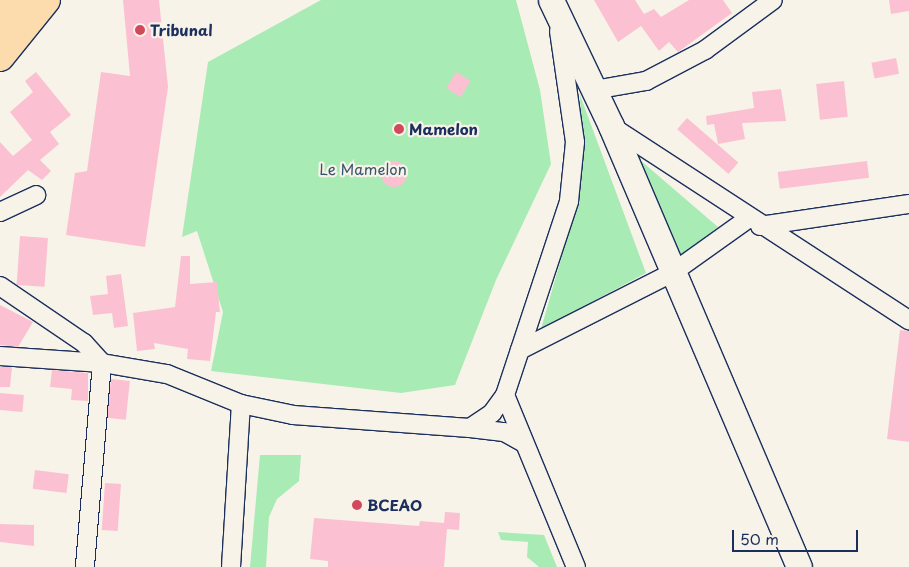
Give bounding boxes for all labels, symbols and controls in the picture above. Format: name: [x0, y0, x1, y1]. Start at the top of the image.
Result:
place label: Tribunal: [150, 21, 213, 39]
marker: Tribunal: [134, 24, 146, 36]
place label: Mamelon: [409, 120, 478, 138]
marker: Mamelon: [393, 123, 405, 135]
park label: Le Mamelon: [319, 160, 407, 178]
place label: BCEAO: [367, 496, 422, 514]
marker: BCEAO: [351, 499, 363, 511]
scale bar: [734, 520, 860, 552]
text: 50 m: [740, 527, 779, 550]

